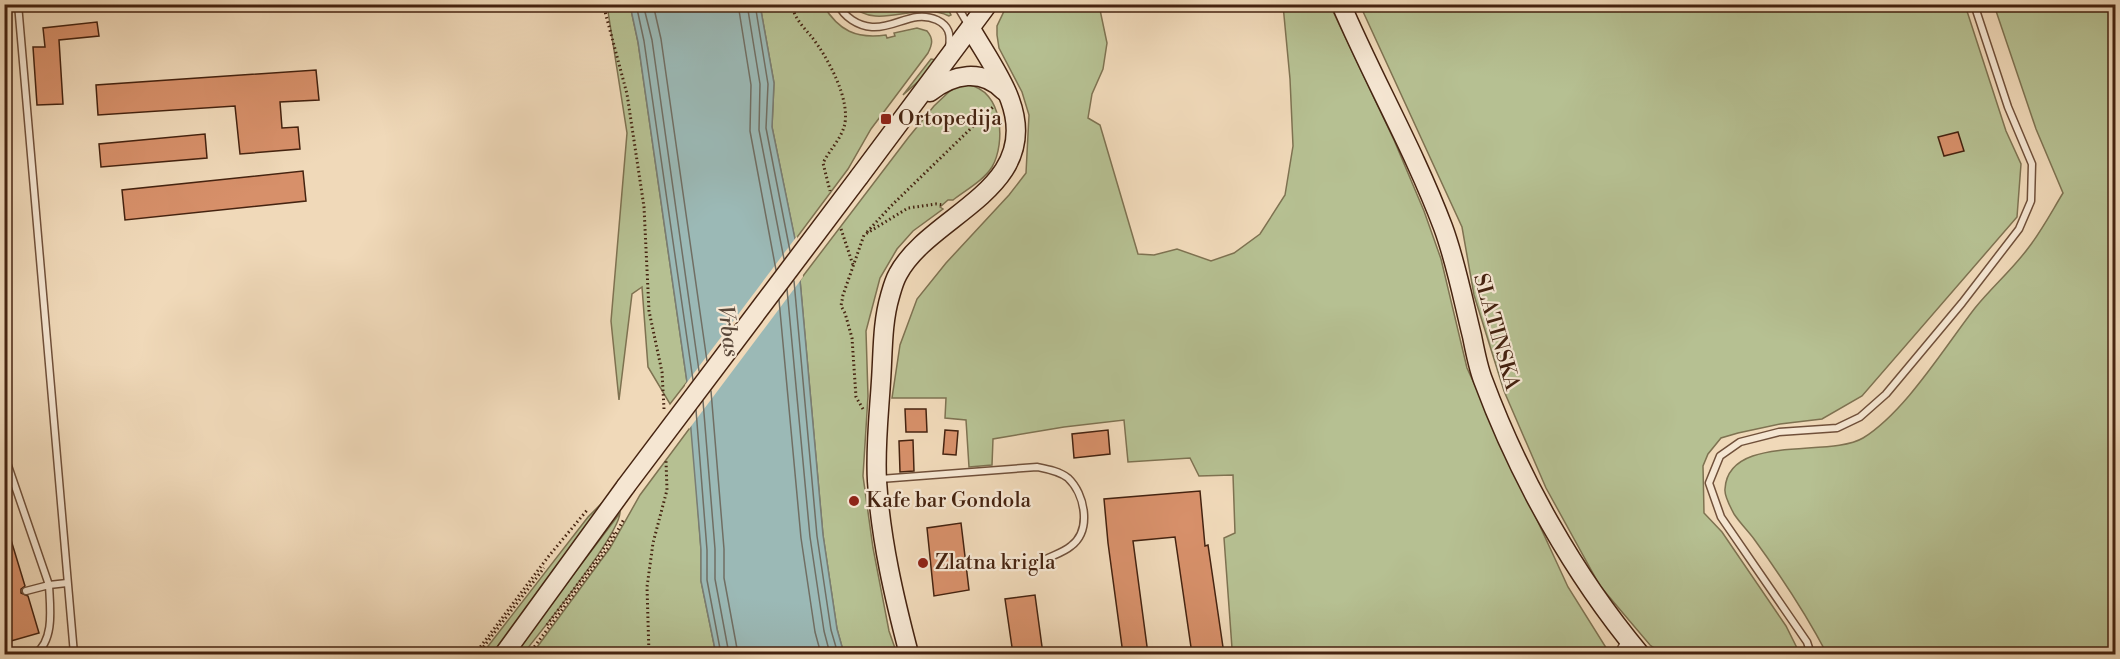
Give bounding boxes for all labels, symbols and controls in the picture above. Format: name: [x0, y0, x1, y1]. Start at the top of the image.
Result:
place label: Ortopedija: [898, 106, 1002, 132]
marker: Ortopedija: [879, 112, 893, 126]
street label: SLATINSKA: [1467, 271, 1525, 394]
water label: Vrbas: [711, 303, 745, 359]
place label: Kafe bar Gondola: [866, 488, 1032, 514]
marker: Kafe bar Gondola: [847, 494, 861, 508]
place label: Zlatna krigla: [935, 550, 1056, 576]
marker: Zlatna krigla: [916, 556, 930, 570]

